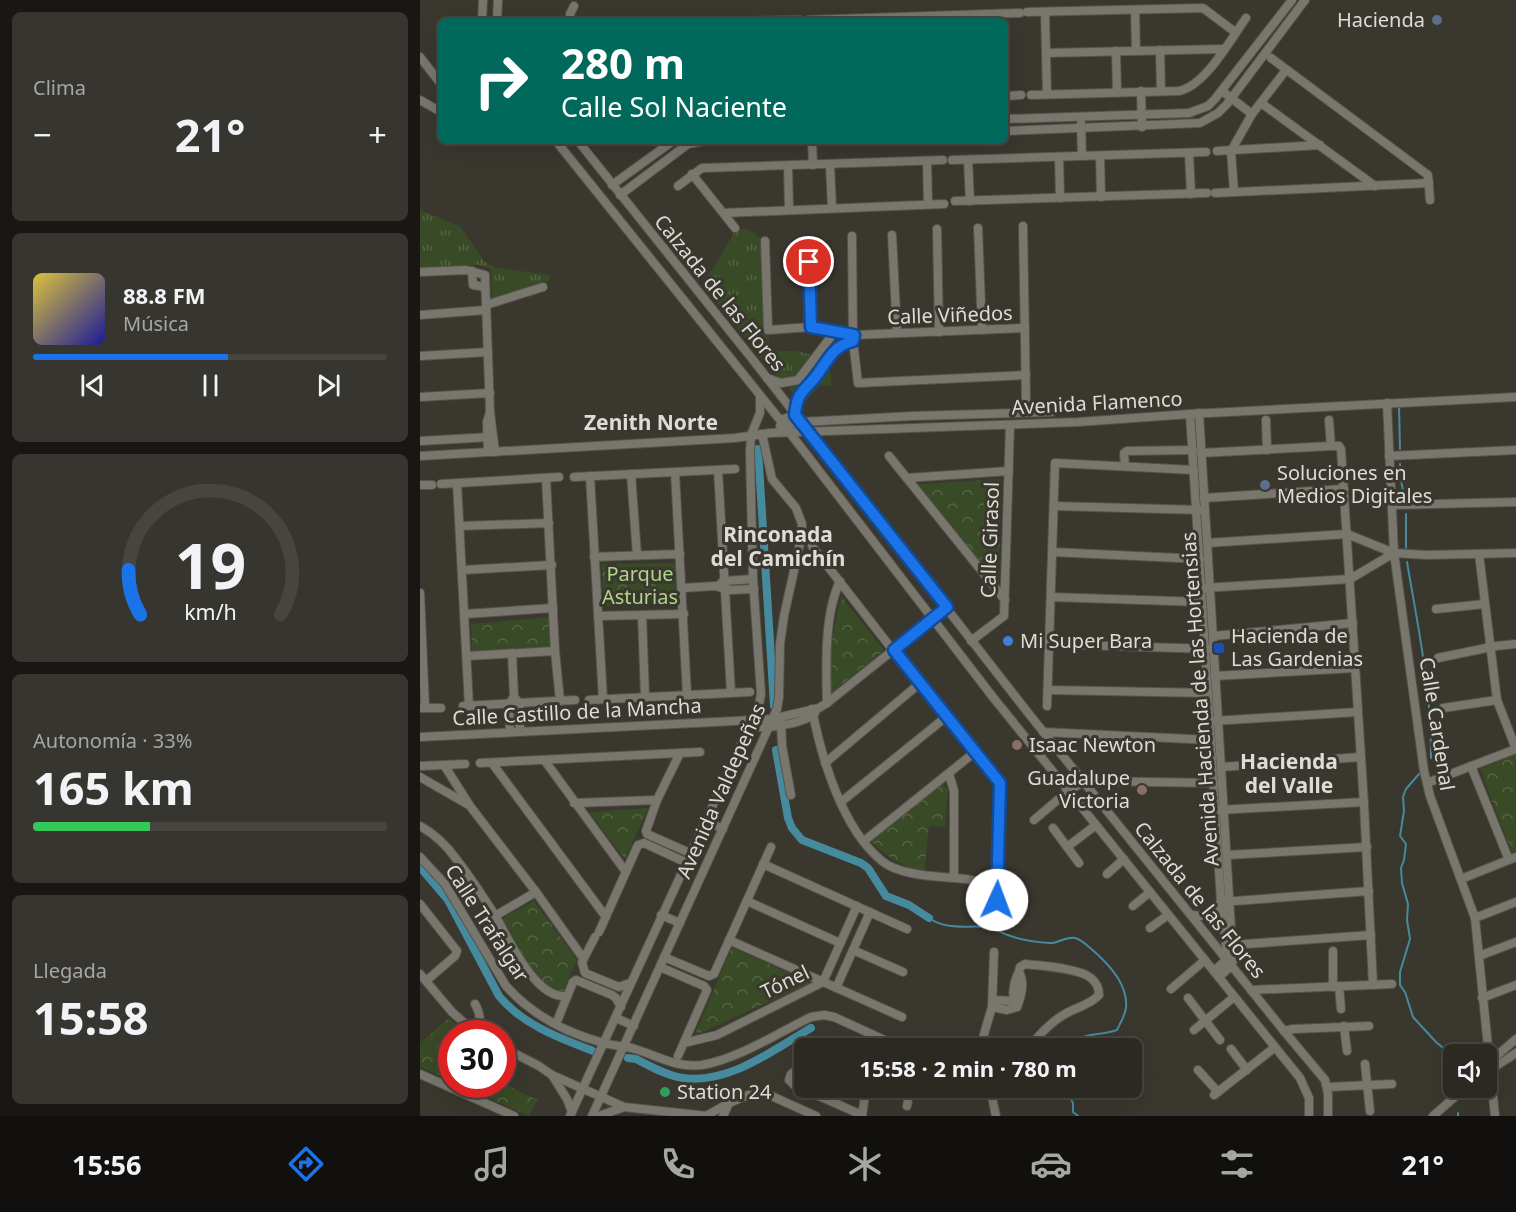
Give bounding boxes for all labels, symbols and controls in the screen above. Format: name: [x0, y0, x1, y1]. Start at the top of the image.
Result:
place label: Hacienda: [1337, 6, 1425, 33]
marker: Hacienda: [1430, 13, 1444, 27]
text: 280 m: [561, 34, 685, 91]
icon: right: [462, 42, 540, 120]
text: Clima: [33, 74, 86, 101]
text: Calle Sol Naciente: [561, 88, 787, 125]
text: 21°: [175, 104, 245, 165]
text: −: [33, 112, 52, 157]
text: +: [368, 112, 387, 157]
street label: Calzada de las Flores: [649, 209, 792, 377]
pin: [783, 236, 834, 287]
icon: arrive: [792, 245, 825, 278]
text: 88.8 FM: [123, 280, 205, 310]
street label: Calle Viñedos: [887, 299, 1013, 330]
text: Música: [123, 310, 189, 337]
icon: previous: [76, 369, 109, 402]
icon: pause: [194, 369, 227, 402]
icon: next: [312, 369, 345, 402]
street label: Avenida Flamenco: [1011, 385, 1183, 420]
district label: Zenith Norte: [584, 408, 718, 436]
place label: Soluciones en Medios Digitales: [1277, 459, 1432, 509]
marker: Soluciones en Medios Digitales: [1258, 478, 1272, 492]
street label: Calle Girasol: [974, 481, 1005, 599]
district label: Rinconada del Camichín: [711, 520, 845, 572]
text: 19: [174, 522, 246, 607]
street label: Avenida Hacienda de las Hortensias: [1174, 531, 1225, 867]
park label: Parque Asturias: [602, 560, 678, 610]
text: km/h: [184, 597, 236, 626]
place label: Hacienda de Las Gardenias: [1231, 622, 1363, 672]
place label: Mi Super Bara: [1020, 627, 1152, 654]
marker: Mi Super Bara: [1001, 634, 1015, 648]
marker: Hacienda de Las Gardenias: [1212, 641, 1226, 655]
street label: Calle Cardenal: [1414, 655, 1461, 793]
street label: Calle Castillo de la Mancha: [452, 691, 702, 732]
street label: Avenida Valdepeñas: [670, 699, 771, 883]
text: Autonomía · 33%: [33, 727, 192, 754]
place label: Isaac Newton: [1029, 731, 1156, 758]
marker: Isaac Newton: [1010, 738, 1024, 752]
district label: Hacienda del Valle: [1240, 747, 1338, 799]
text: 165 km: [33, 757, 194, 818]
place label: Guadalupe Victoria: [1027, 764, 1130, 814]
marker: Guadalupe Victoria: [1135, 783, 1149, 797]
street label: Calzada de las Flores: [1129, 816, 1272, 984]
street label: Calle Trafalgar: [439, 859, 535, 987]
position arrow: [965, 868, 1029, 932]
text: Llegada: [33, 957, 107, 984]
street label: Tónel: [756, 958, 813, 1005]
text: 15:58: [33, 987, 149, 1048]
speed limit sign: 30: [438, 1020, 516, 1098]
map controls: [1443, 1044, 1497, 1098]
button: sound: [1443, 1044, 1497, 1098]
text: 15:58 · 2 min · 780 m: [859, 1053, 1077, 1083]
place label: Station 24: [677, 1078, 772, 1105]
marker: Station 24: [658, 1085, 672, 1099]
icon: directions: [285, 1143, 327, 1185]
icon: music: [471, 1143, 513, 1185]
icon: phone: [657, 1143, 699, 1185]
icon: climate: [844, 1143, 886, 1185]
icon: car: [1030, 1143, 1072, 1185]
icon: filters: [1216, 1143, 1258, 1185]
text: 15:56: [72, 1146, 141, 1183]
text: 21°: [1402, 1146, 1444, 1183]

